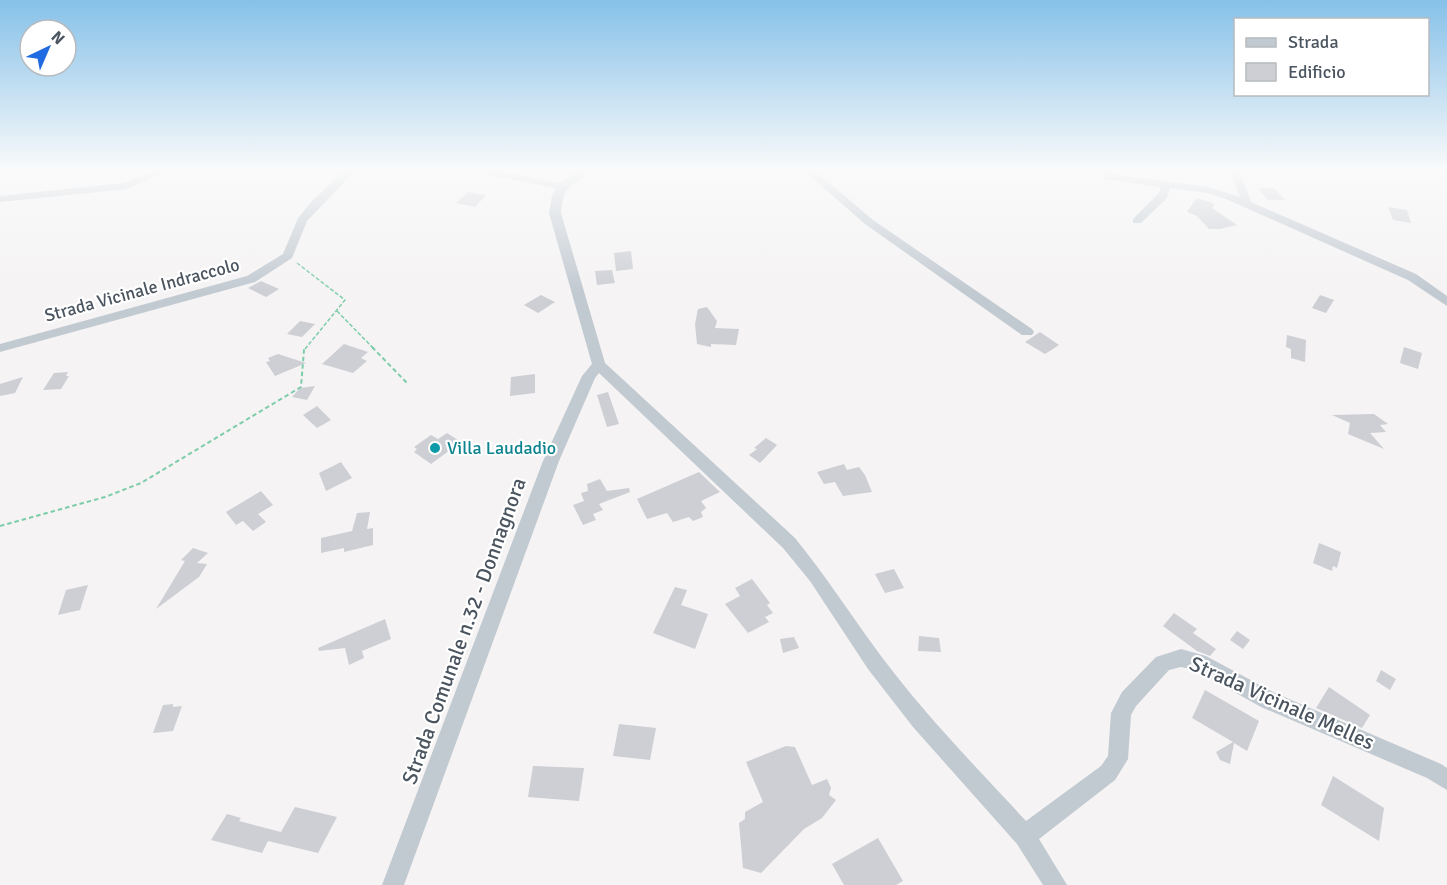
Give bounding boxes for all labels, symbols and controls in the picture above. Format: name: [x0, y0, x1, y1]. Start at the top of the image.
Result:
north arrow: [18, 18, 78, 78]
legend: [1234, 18, 1429, 96]
text: N: [47, 27, 69, 49]
text: Strada: [1288, 31, 1339, 53]
text: Edificio: [1288, 61, 1346, 83]
street label: Strada Vicinale Indraccolo: [42, 253, 242, 327]
place label: Villa Laudadio: [447, 437, 556, 459]
marker: Villa Laudadio: [428, 441, 442, 455]
street label: Strada Comunale n.32 - Donnagnora: [396, 474, 532, 788]
street label: Strada Vicinale Melles: [1186, 651, 1378, 755]

